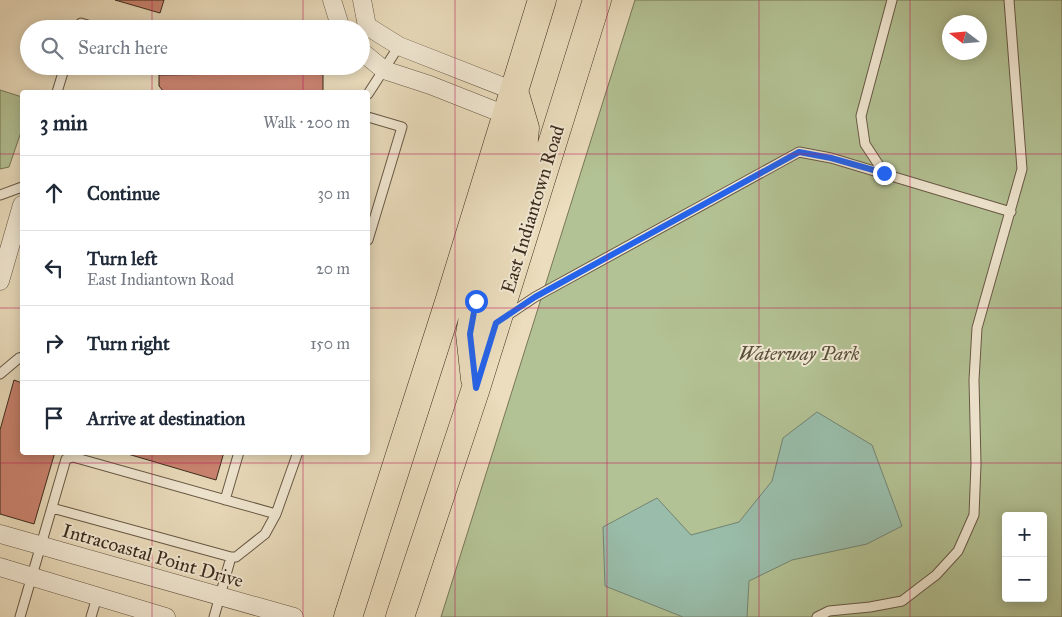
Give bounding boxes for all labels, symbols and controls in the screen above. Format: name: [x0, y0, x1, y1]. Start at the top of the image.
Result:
north arrow: [942, 15, 987, 60]
search box: [20, 20, 370, 75]
icon: search: [38, 34, 66, 62]
text: Search here: [78, 36, 168, 59]
text: 3 min: [40, 110, 88, 136]
text: Walk · 200 m: [263, 113, 350, 132]
street label: East Indiantown Road: [496, 122, 569, 296]
route end: [873, 162, 896, 185]
icon: ahead: [40, 179, 68, 207]
text: Continue: [87, 182, 160, 205]
text: 30 m: [317, 184, 350, 203]
text: Turn left: [87, 247, 157, 270]
icon: left: [40, 254, 68, 282]
text: 20 m: [316, 259, 350, 278]
text: East Indiantown Road: [87, 270, 234, 289]
route start: [465, 290, 488, 313]
icon: right: [40, 329, 68, 357]
text: Turn right: [87, 332, 170, 355]
text: 150 m: [310, 334, 350, 353]
park label: Waterway Park: [739, 342, 860, 365]
icon: arrive: [40, 404, 68, 432]
text: Arrive at destination: [87, 407, 245, 430]
map controls: [1002, 512, 1047, 602]
button: +: [1002, 512, 1047, 557]
street label: Intracoastal Point Drive: [60, 519, 246, 592]
button: −: [1002, 557, 1047, 602]

